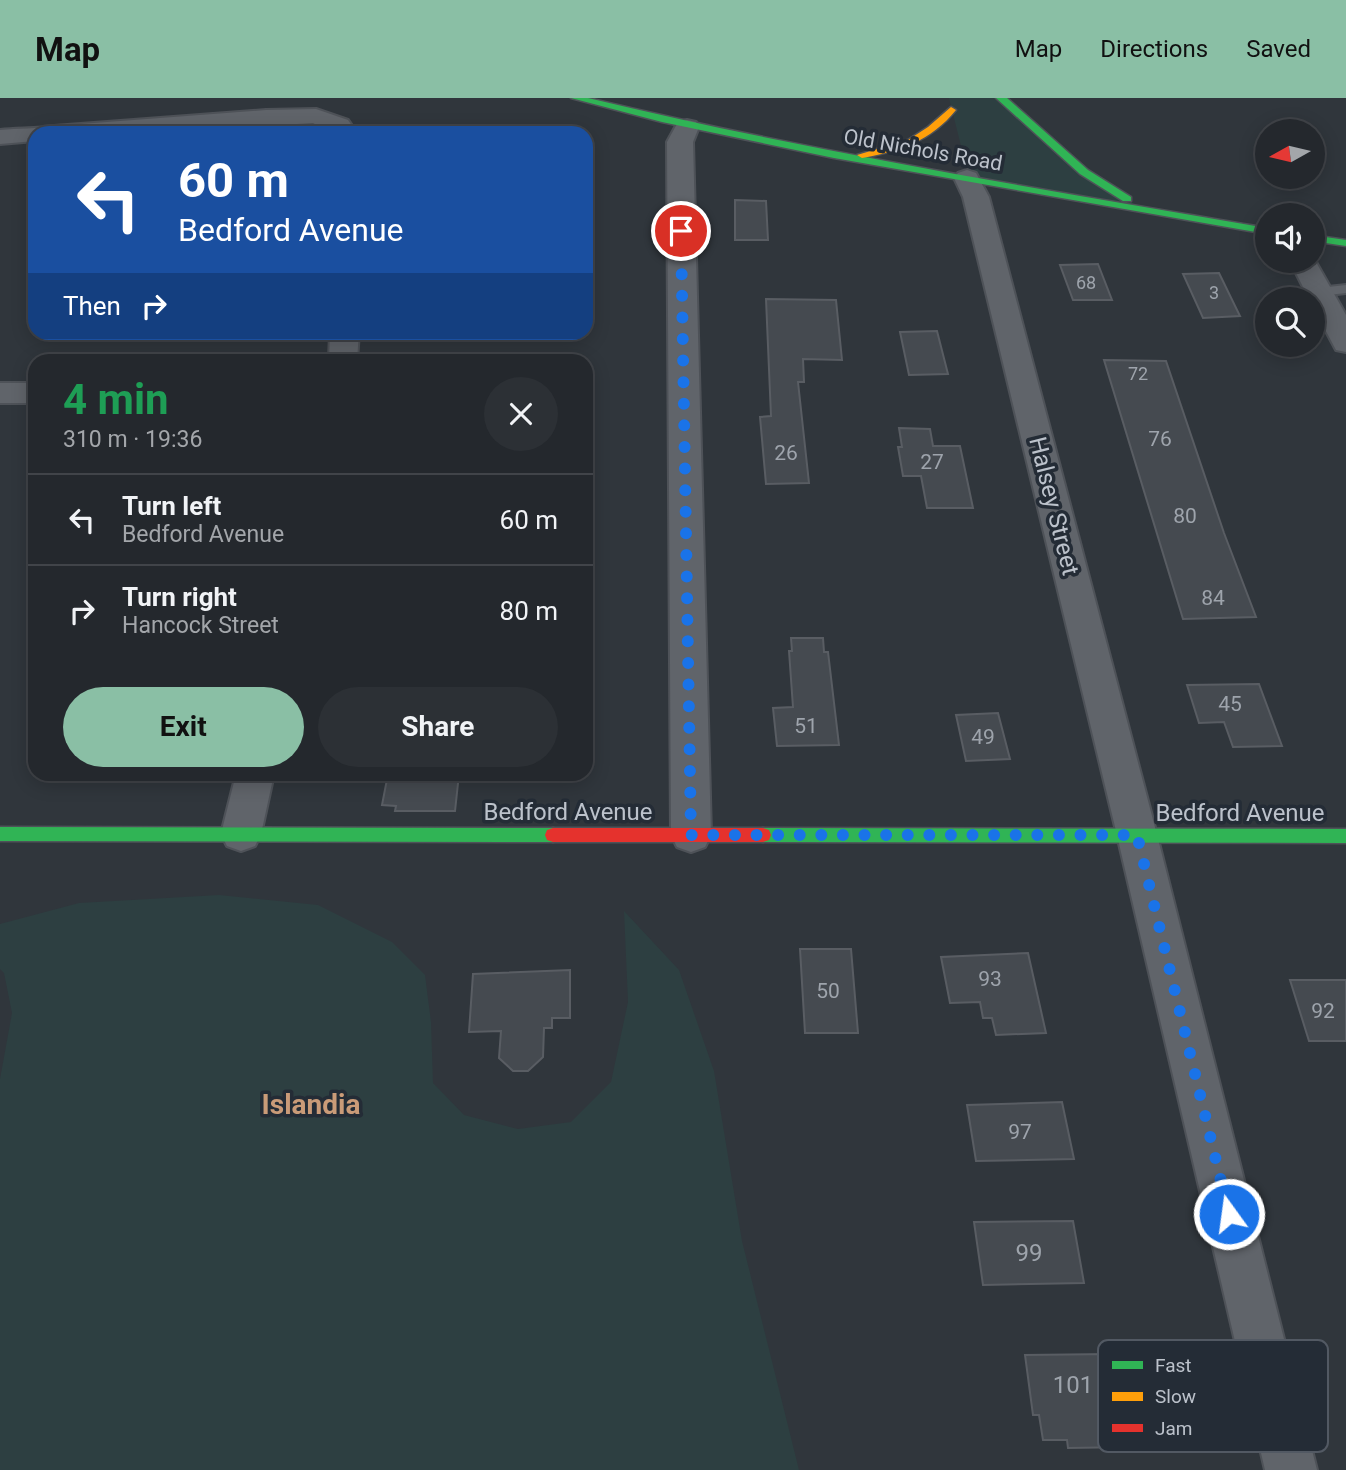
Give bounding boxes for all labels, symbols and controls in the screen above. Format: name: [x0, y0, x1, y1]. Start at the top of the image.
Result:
text: Map: [35, 30, 100, 69]
text: Map: [1015, 35, 1062, 63]
text: Directions: [1100, 35, 1208, 63]
text: Saved: [1246, 35, 1311, 63]
north arrow: [1255, 119, 1325, 189]
map controls: [1255, 119, 1325, 357]
street label: Old Nichols Road: [842, 124, 1004, 176]
text: 60 m: [178, 152, 289, 209]
icon: left: [63, 154, 154, 245]
pin: [651, 201, 711, 261]
button: sound: [1255, 203, 1325, 273]
text: Bedford Avenue: [178, 211, 404, 249]
icon: arrive: [662, 212, 700, 250]
house number: 68: [1076, 272, 1096, 293]
house number: 3: [1209, 282, 1219, 303]
icon: right: [135, 287, 173, 325]
button: search: [1255, 287, 1325, 357]
text: Then: [63, 291, 121, 321]
house number: 72: [1128, 363, 1148, 384]
text: 4 min: [63, 375, 169, 424]
button: close: [484, 377, 558, 451]
text: 310 m · 19:36: [63, 426, 202, 453]
house number: 76: [1148, 427, 1172, 451]
street label: Halsey Street: [1023, 434, 1085, 578]
house number: 26: [774, 441, 798, 465]
house number: 27: [920, 450, 944, 474]
text: Turn left: [122, 491, 221, 521]
icon: left: [63, 501, 101, 539]
house number: 80: [1173, 504, 1197, 528]
text: 60 m: [500, 505, 558, 535]
text: Bedford Avenue: [122, 521, 284, 548]
text: Turn right: [122, 582, 237, 612]
house number: 84: [1201, 586, 1225, 610]
icon: right: [63, 592, 101, 630]
text: 80 m: [500, 596, 558, 626]
text: Hancock Street: [122, 612, 279, 639]
button: Exit: [63, 687, 304, 767]
button: Share: [318, 687, 558, 767]
house number: 45: [1218, 692, 1242, 716]
house number: 51: [794, 714, 818, 738]
house number: 49: [971, 725, 995, 749]
street label: Bedford Avenue: [483, 798, 653, 826]
street label: Bedford Avenue: [1155, 799, 1325, 827]
house number: 93: [978, 967, 1002, 991]
house number: 50: [816, 979, 840, 1003]
house number: 92: [1311, 999, 1335, 1023]
district label: Islandia: [262, 1088, 360, 1121]
house number: 97: [1008, 1120, 1032, 1144]
position arrow: [1192, 1177, 1266, 1251]
house number: 99: [1016, 1239, 1042, 1267]
legend: [1098, 1340, 1328, 1452]
text: Fast: [1155, 1354, 1192, 1377]
house number: 101: [1053, 1371, 1093, 1399]
text: Slow: [1155, 1385, 1196, 1408]
text: Jam: [1155, 1417, 1192, 1440]

